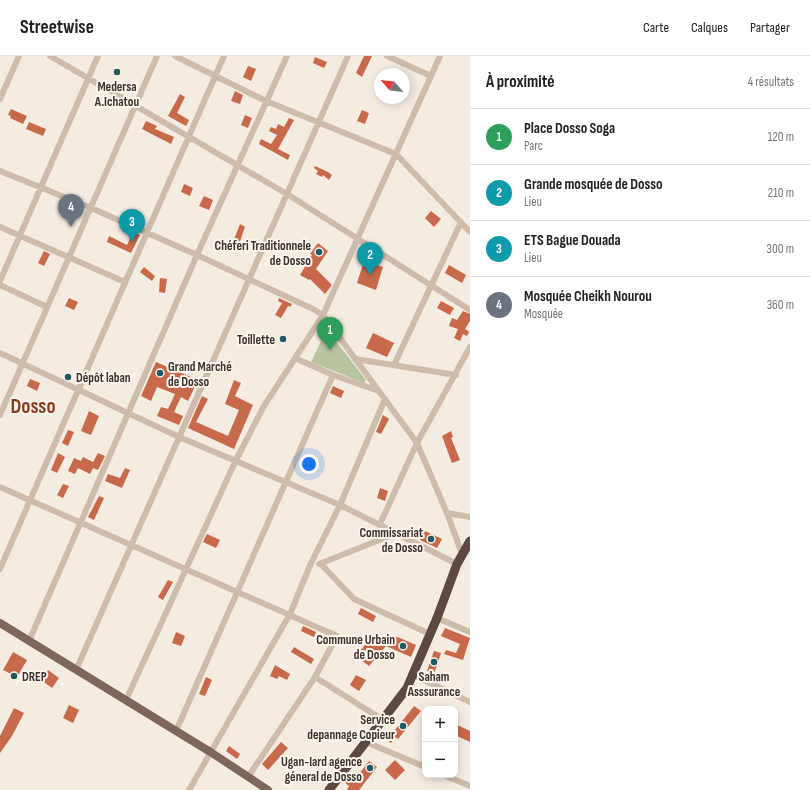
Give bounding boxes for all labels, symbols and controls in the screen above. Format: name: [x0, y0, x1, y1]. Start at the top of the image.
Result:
text: Streetwise: [20, 16, 94, 39]
text: Carte: [643, 19, 669, 36]
text: Calques: [691, 19, 728, 36]
text: Partager: [750, 19, 790, 36]
marker: Medersa A.Ichatou: [112, 67, 122, 77]
north arrow: [374, 68, 410, 104]
text: À proximité: [486, 72, 554, 92]
text: 4 résultats: [748, 74, 794, 90]
place label: Medersa A.Ichatou: [94, 79, 139, 110]
text: Place Dosso Soga: [524, 119, 615, 138]
text: 1: [496, 129, 502, 145]
text: 120 m: [768, 129, 794, 145]
text: Parc: [524, 138, 543, 154]
text: Grande mosquée de Dosso: [524, 175, 662, 194]
text: 2: [496, 185, 502, 201]
text: 210 m: [768, 185, 794, 201]
pin: 4: [58, 194, 84, 227]
text: Lieu: [524, 194, 542, 210]
pin: 3: [119, 209, 145, 242]
text: ETS Bague Douada: [524, 231, 621, 250]
place label: Chéferi Traditionnele de Dosso: [215, 238, 311, 269]
text: 3: [496, 241, 502, 257]
text: 300 m: [767, 241, 794, 257]
pin: 2: [357, 242, 383, 275]
marker: Chéferi Traditionnele de Dosso: [314, 247, 324, 257]
text: Lieu: [524, 250, 542, 266]
text: Mosquée Cheikh Nourou: [524, 287, 652, 306]
text: 4: [496, 297, 502, 313]
text: 360 m: [767, 297, 794, 313]
text: Mosquée: [524, 306, 563, 322]
pin: 1: [317, 317, 343, 350]
place label: Toillette: [237, 332, 275, 348]
marker: Toillette: [278, 334, 288, 344]
place label: Grand Marché de Dosso: [168, 359, 232, 390]
marker: Grand Marché de Dosso: [155, 368, 165, 378]
place label: Dépôt laban: [76, 370, 131, 386]
marker: Dépôt laban: [63, 372, 73, 382]
district label: Dosso: [10, 394, 56, 419]
your location: [299, 454, 319, 474]
place label: Commissariat de Dosso: [359, 525, 424, 556]
marker: Commissariat de Dosso: [426, 534, 436, 544]
place label: Commune Urbain de Dosso: [316, 632, 395, 663]
marker: Commune Urbain de Dosso: [398, 641, 408, 651]
marker: Saham Asssurance: [429, 657, 439, 667]
place label: DREP: [22, 669, 47, 685]
place label: Saham Asssurance: [407, 669, 461, 700]
marker: DREP: [9, 671, 19, 681]
map controls: [422, 706, 458, 778]
button: +: [422, 706, 458, 742]
place label: Service depannage Copieur: [307, 712, 395, 743]
marker: Service depannage Copieur: [398, 721, 408, 731]
button: −: [422, 742, 458, 778]
place label: Ugan-Iard agence géneral de Dosso: [281, 754, 362, 785]
marker: Ugan-Iard agence géneral de Dosso: [365, 763, 375, 773]

